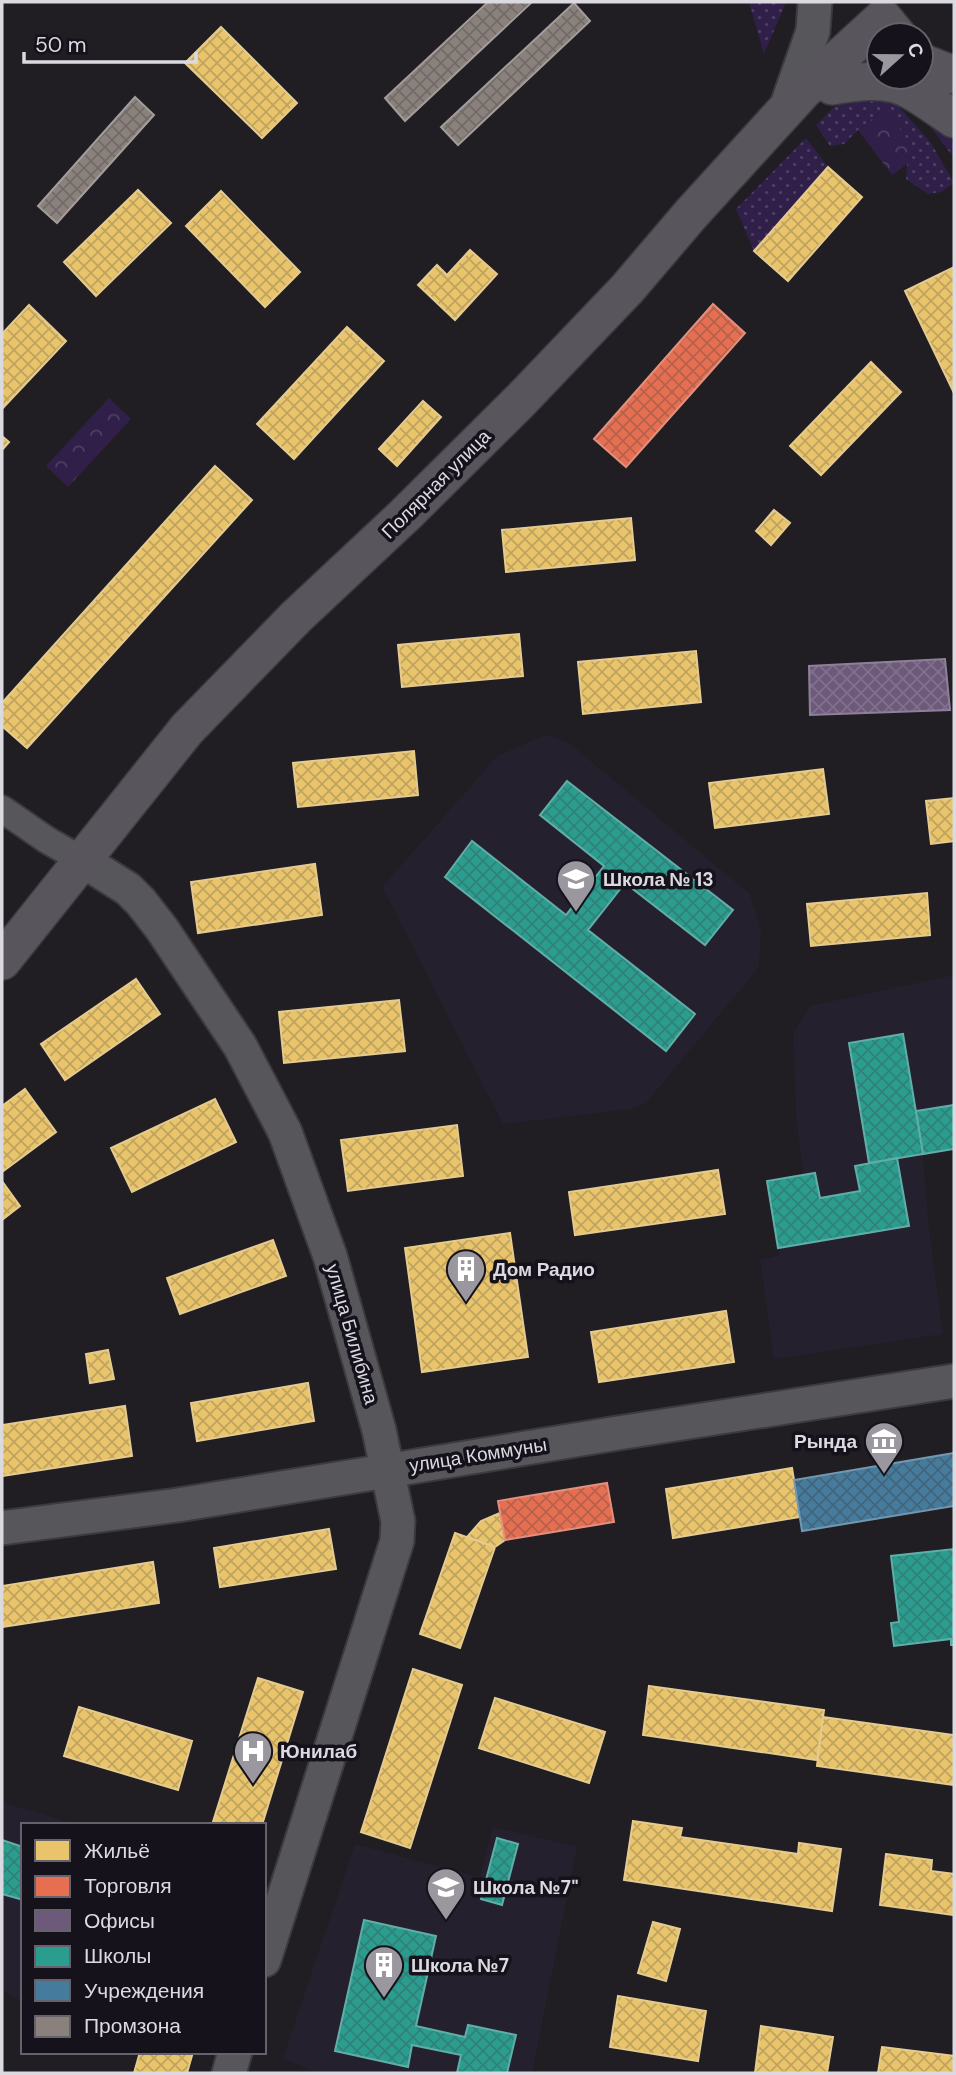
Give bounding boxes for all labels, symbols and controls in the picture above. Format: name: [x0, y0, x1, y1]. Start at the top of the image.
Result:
scale bar: [24, 21, 196, 65]
north arrow: [865, 21, 935, 91]
text: 50 m: [35, 31, 86, 59]
text: С: [901, 39, 930, 61]
street label: Полярная улица: [376, 424, 496, 544]
school or university icon: Школа № 13: [555, 858, 597, 913]
place label: Школа № 13: [603, 867, 714, 892]
building icon: Дом Радио: [445, 1248, 487, 1303]
place label: Дом Радио: [493, 1257, 595, 1282]
street label: улица Билибина: [320, 1261, 384, 1407]
museum icon: Рында: [863, 1420, 905, 1475]
place label: Рында: [794, 1429, 857, 1454]
street label: улица Коммуны: [407, 1432, 549, 1478]
hospital icon: Юнилаб: [232, 1730, 274, 1785]
place label: Юнилаб: [280, 1739, 357, 1764]
legend: [21, 1823, 266, 2054]
text: Жильё: [84, 1837, 150, 1865]
school or university icon: Школа №7": [425, 1866, 467, 1921]
text: Торговля: [84, 1872, 172, 1900]
place label: Школа №7": [473, 1875, 579, 1900]
text: Офисы: [84, 1907, 155, 1935]
text: Школы: [84, 1942, 151, 1970]
building icon: Школа №7: [363, 1944, 405, 1999]
place label: Школа №7: [411, 1953, 509, 1978]
text: Учреждения: [84, 1977, 204, 2005]
text: Промзона: [84, 2012, 181, 2040]

